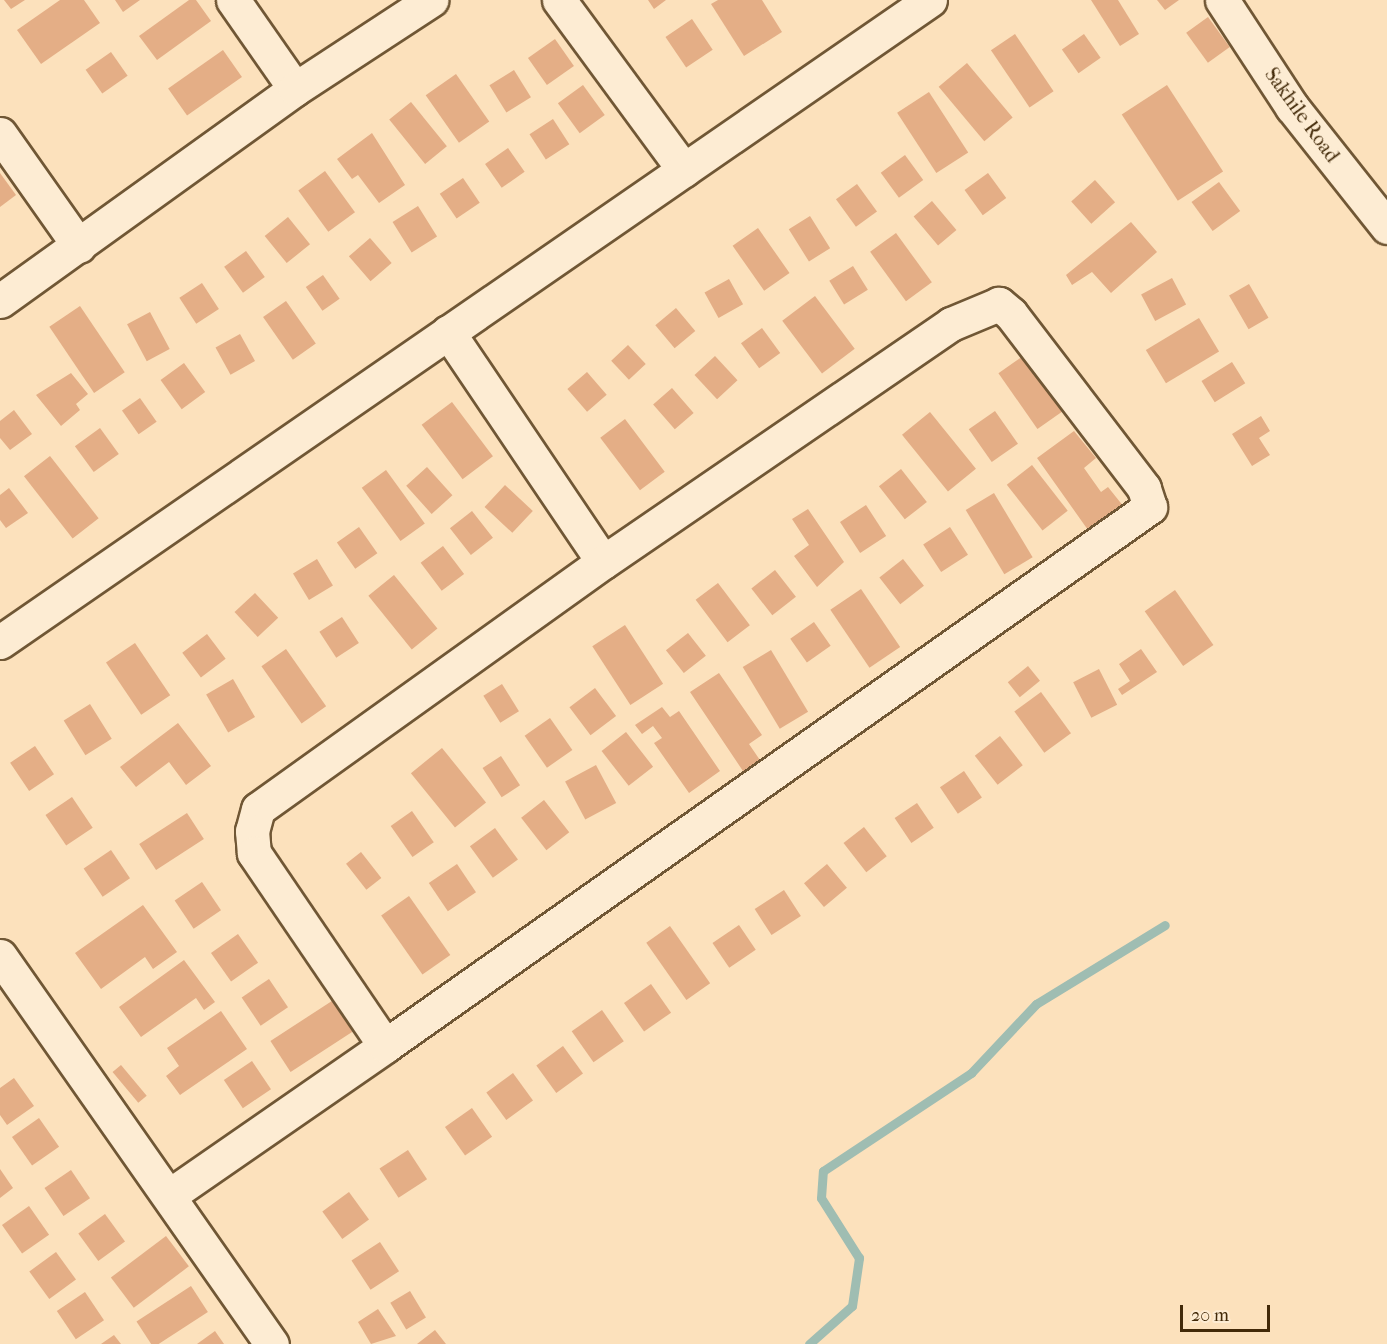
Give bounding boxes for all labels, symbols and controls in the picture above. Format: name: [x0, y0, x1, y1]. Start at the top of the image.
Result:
street label: Sakhile Road: [1260, 63, 1344, 167]
scale bar: [1183, 1293, 1273, 1331]
text: 20 m: [1191, 1305, 1229, 1326]

